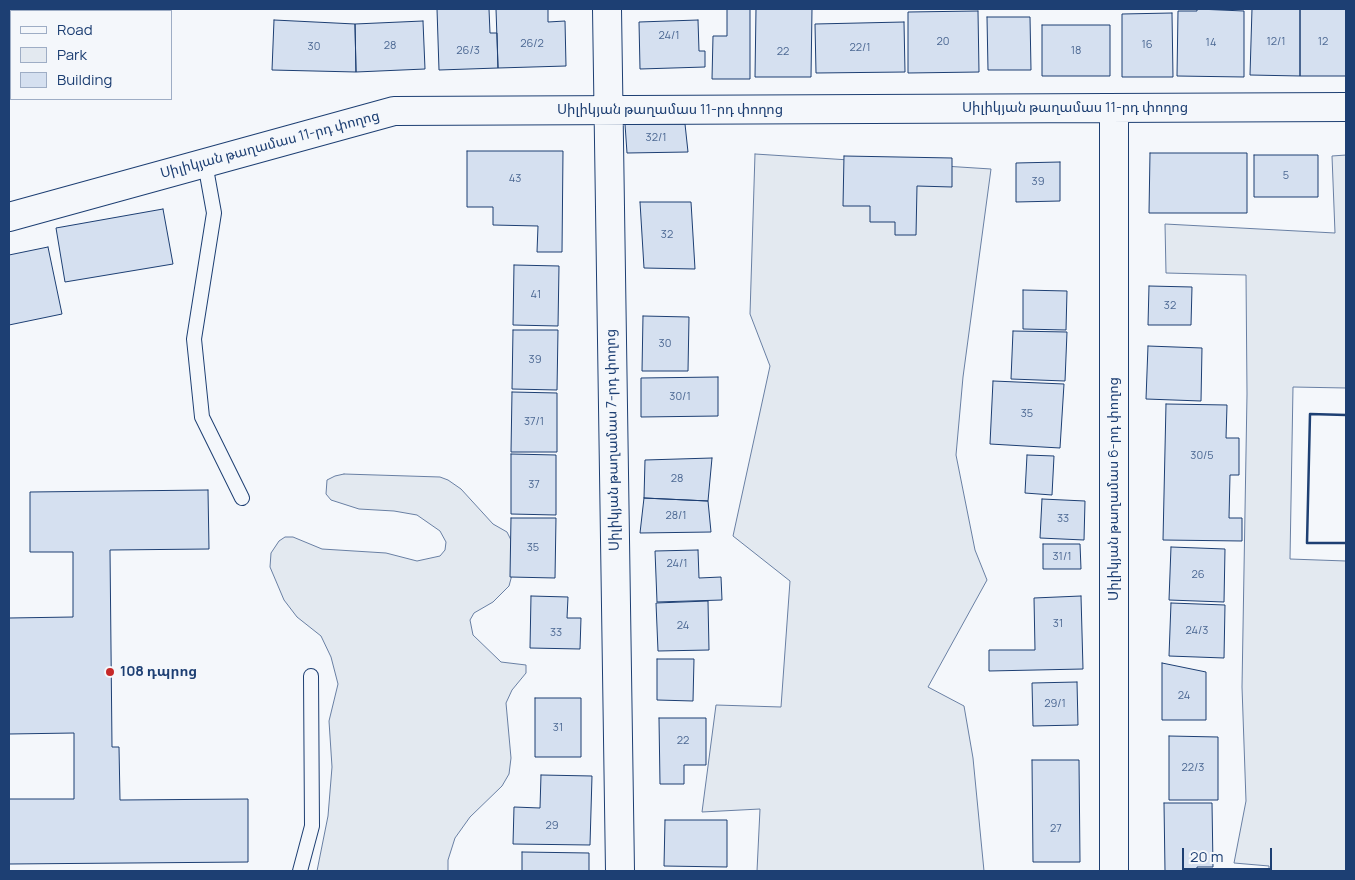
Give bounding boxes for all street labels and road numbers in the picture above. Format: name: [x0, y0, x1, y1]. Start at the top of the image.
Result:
street label: Սիլիկյան թաղամաս 11-րդ փողոց: [962, 100, 1188, 116]
street label: Սիլիկյան թաղամաս 11-րդ փողոց: [557, 102, 783, 118]
street label: Սիլիկյան թաղամաս 11-րդ փողոց: [159, 108, 381, 182]
street label: Սիլիկյան թաղամաս 7-րդ փողոց: [603, 329, 623, 551]
street label: Սիլիկյան թաղամաս 6-րդ փողոց: [1106, 377, 1122, 601]

